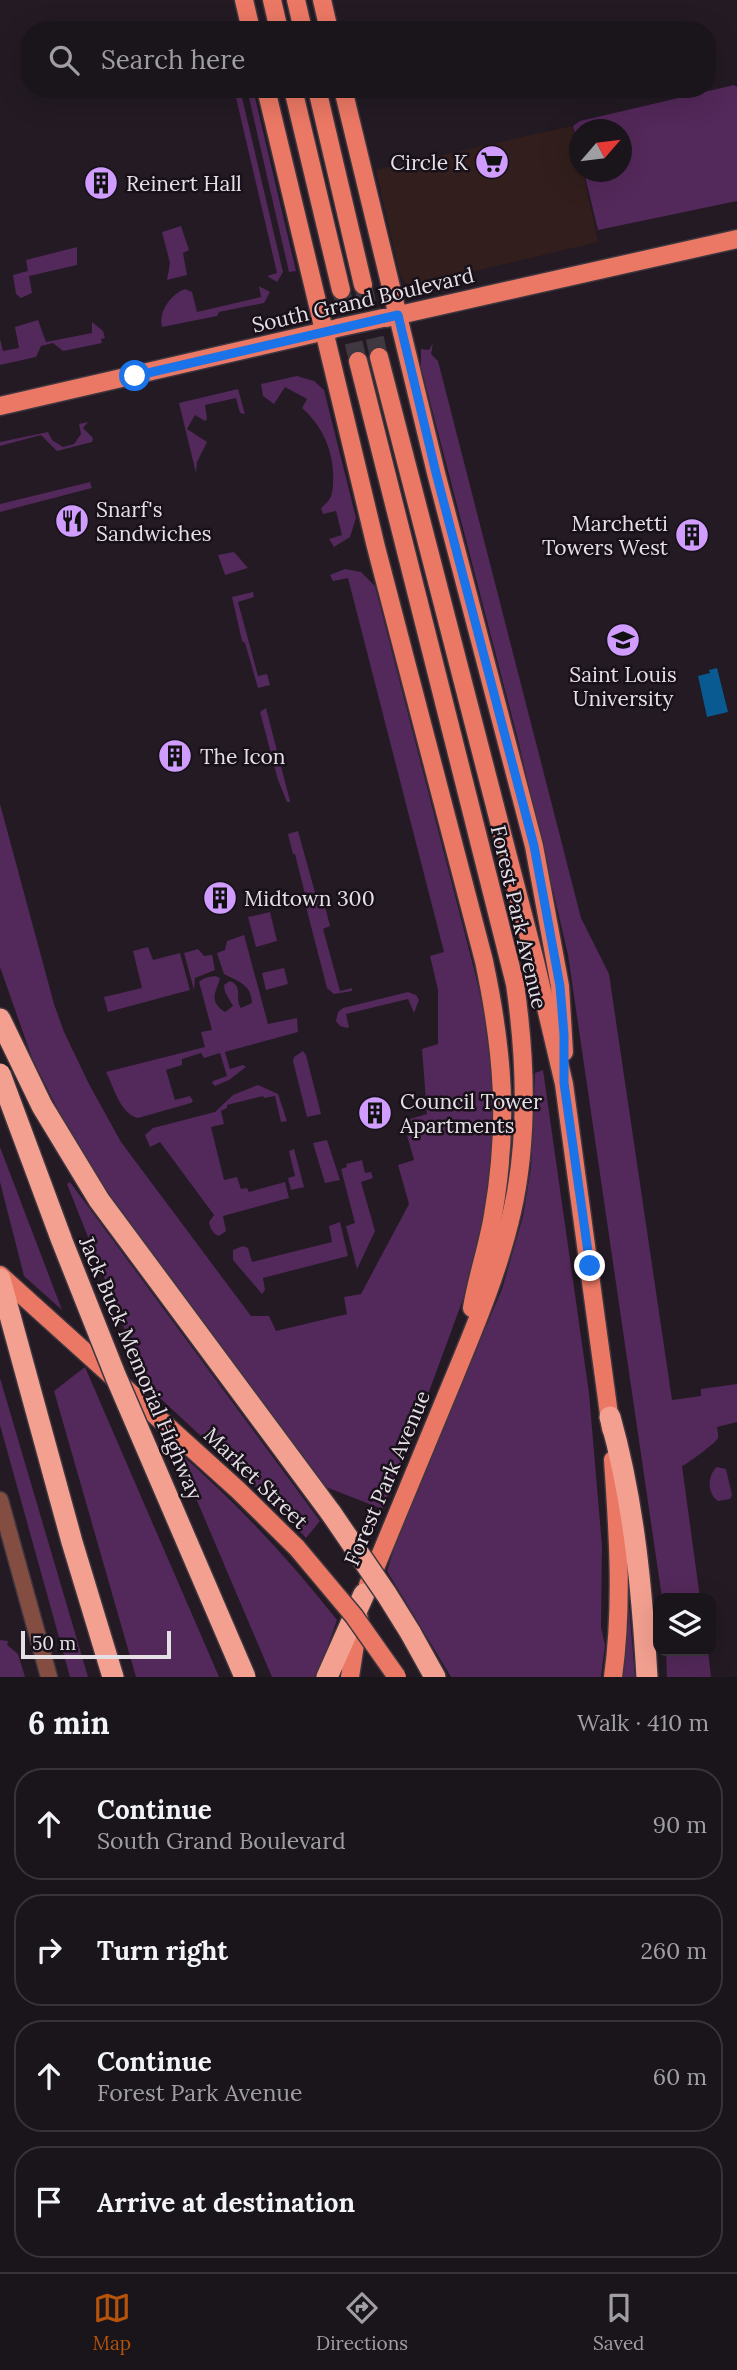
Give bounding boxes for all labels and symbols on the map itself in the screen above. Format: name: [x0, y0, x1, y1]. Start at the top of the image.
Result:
north arrow: [569, 119, 632, 182]
supermarket icon: Circle K: [473, 143, 511, 181]
place label: Circle K: [390, 149, 469, 176]
building icon: Reinert Hall: [82, 164, 120, 202]
place label: Reinert Hall: [126, 170, 242, 197]
street label: South Grand Boulevard: [249, 261, 477, 339]
route start: [119, 360, 150, 391]
place label: Snarf's Sandwiches: [96, 496, 212, 547]
restaurant icon: Snarf's Sandwiches: [53, 502, 91, 540]
place label: Marchetti Towers West: [542, 510, 669, 561]
building icon: Marchetti Towers West: [673, 516, 711, 554]
school or university icon: Saint Louis University: [604, 621, 642, 659]
place label: Saint Louis University: [569, 661, 677, 712]
building icon: The Icon: [156, 737, 194, 775]
place label: The Icon: [200, 743, 286, 770]
street label: Forest Park Avenue: [485, 823, 553, 1011]
building icon: Midtown 300: [201, 879, 239, 917]
place label: Midtown 300: [244, 885, 375, 912]
place label: Council Tower Apartments: [399, 1088, 542, 1139]
building icon: Council Tower Apartments: [356, 1094, 394, 1132]
street label: Jack Buck Memorial Highway: [73, 1231, 209, 1504]
route end: [574, 1250, 605, 1281]
street label: Forest Park Avenue: [338, 1386, 436, 1570]
street label: Market Street: [198, 1422, 314, 1535]
scale bar: [21, 1628, 172, 1660]

